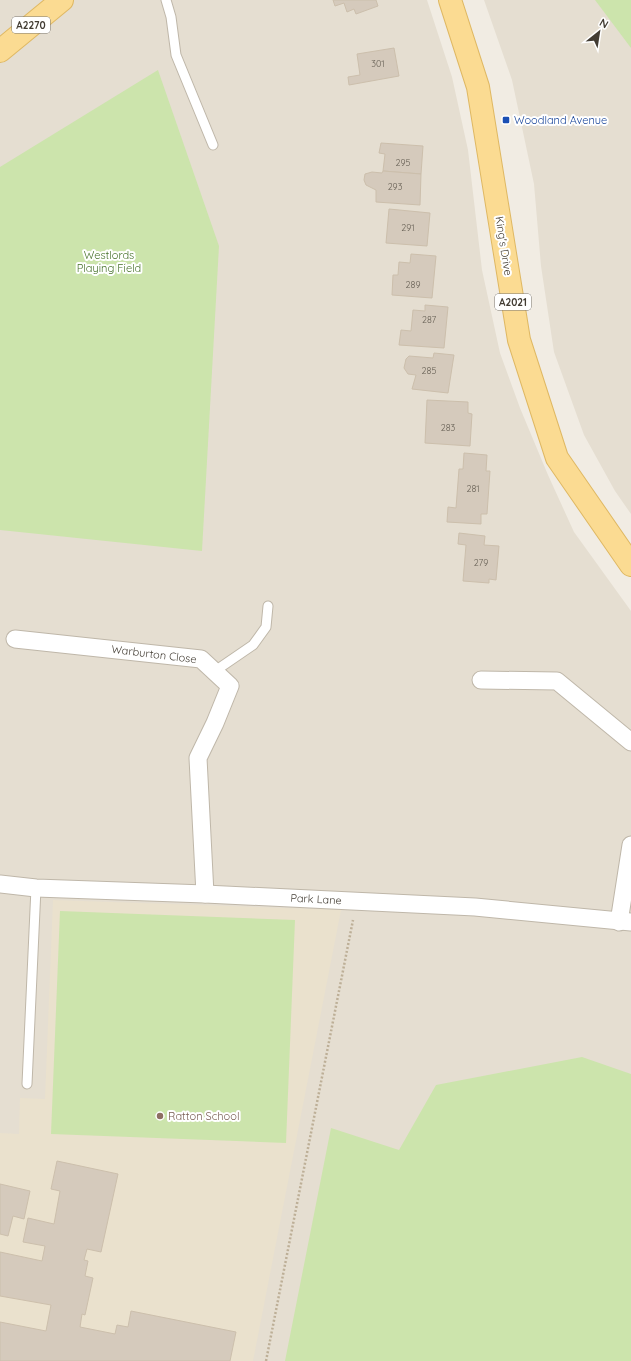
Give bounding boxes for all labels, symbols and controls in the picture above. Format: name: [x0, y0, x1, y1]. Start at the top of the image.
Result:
north arrow: [579, 12, 619, 52]
text: N: [597, 15, 611, 31]
road number: A2270: [12, 17, 50, 33]
house number: 301: [371, 58, 385, 69]
place label: Woodland Avenue: [514, 113, 607, 127]
marker: Woodland Avenue: [501, 115, 511, 125]
house number: 295: [396, 157, 411, 168]
house number: 293: [388, 181, 403, 192]
street label: King's Drive: [492, 215, 516, 277]
house number: 291: [401, 222, 415, 233]
park label: Westlords Playing Field: [77, 248, 141, 275]
house number: 289: [406, 279, 420, 290]
road number: A2021: [495, 294, 531, 310]
house number: 287: [422, 314, 436, 325]
house number: 285: [422, 365, 436, 376]
house number: 283: [441, 422, 456, 433]
house number: 281: [466, 483, 480, 494]
house number: 279: [474, 557, 488, 568]
street label: Warburton Close: [111, 642, 197, 666]
street label: Park Lane: [290, 891, 342, 907]
place label: Ratton School: [168, 1109, 239, 1123]
marker: Ratton School: [155, 1111, 165, 1121]

